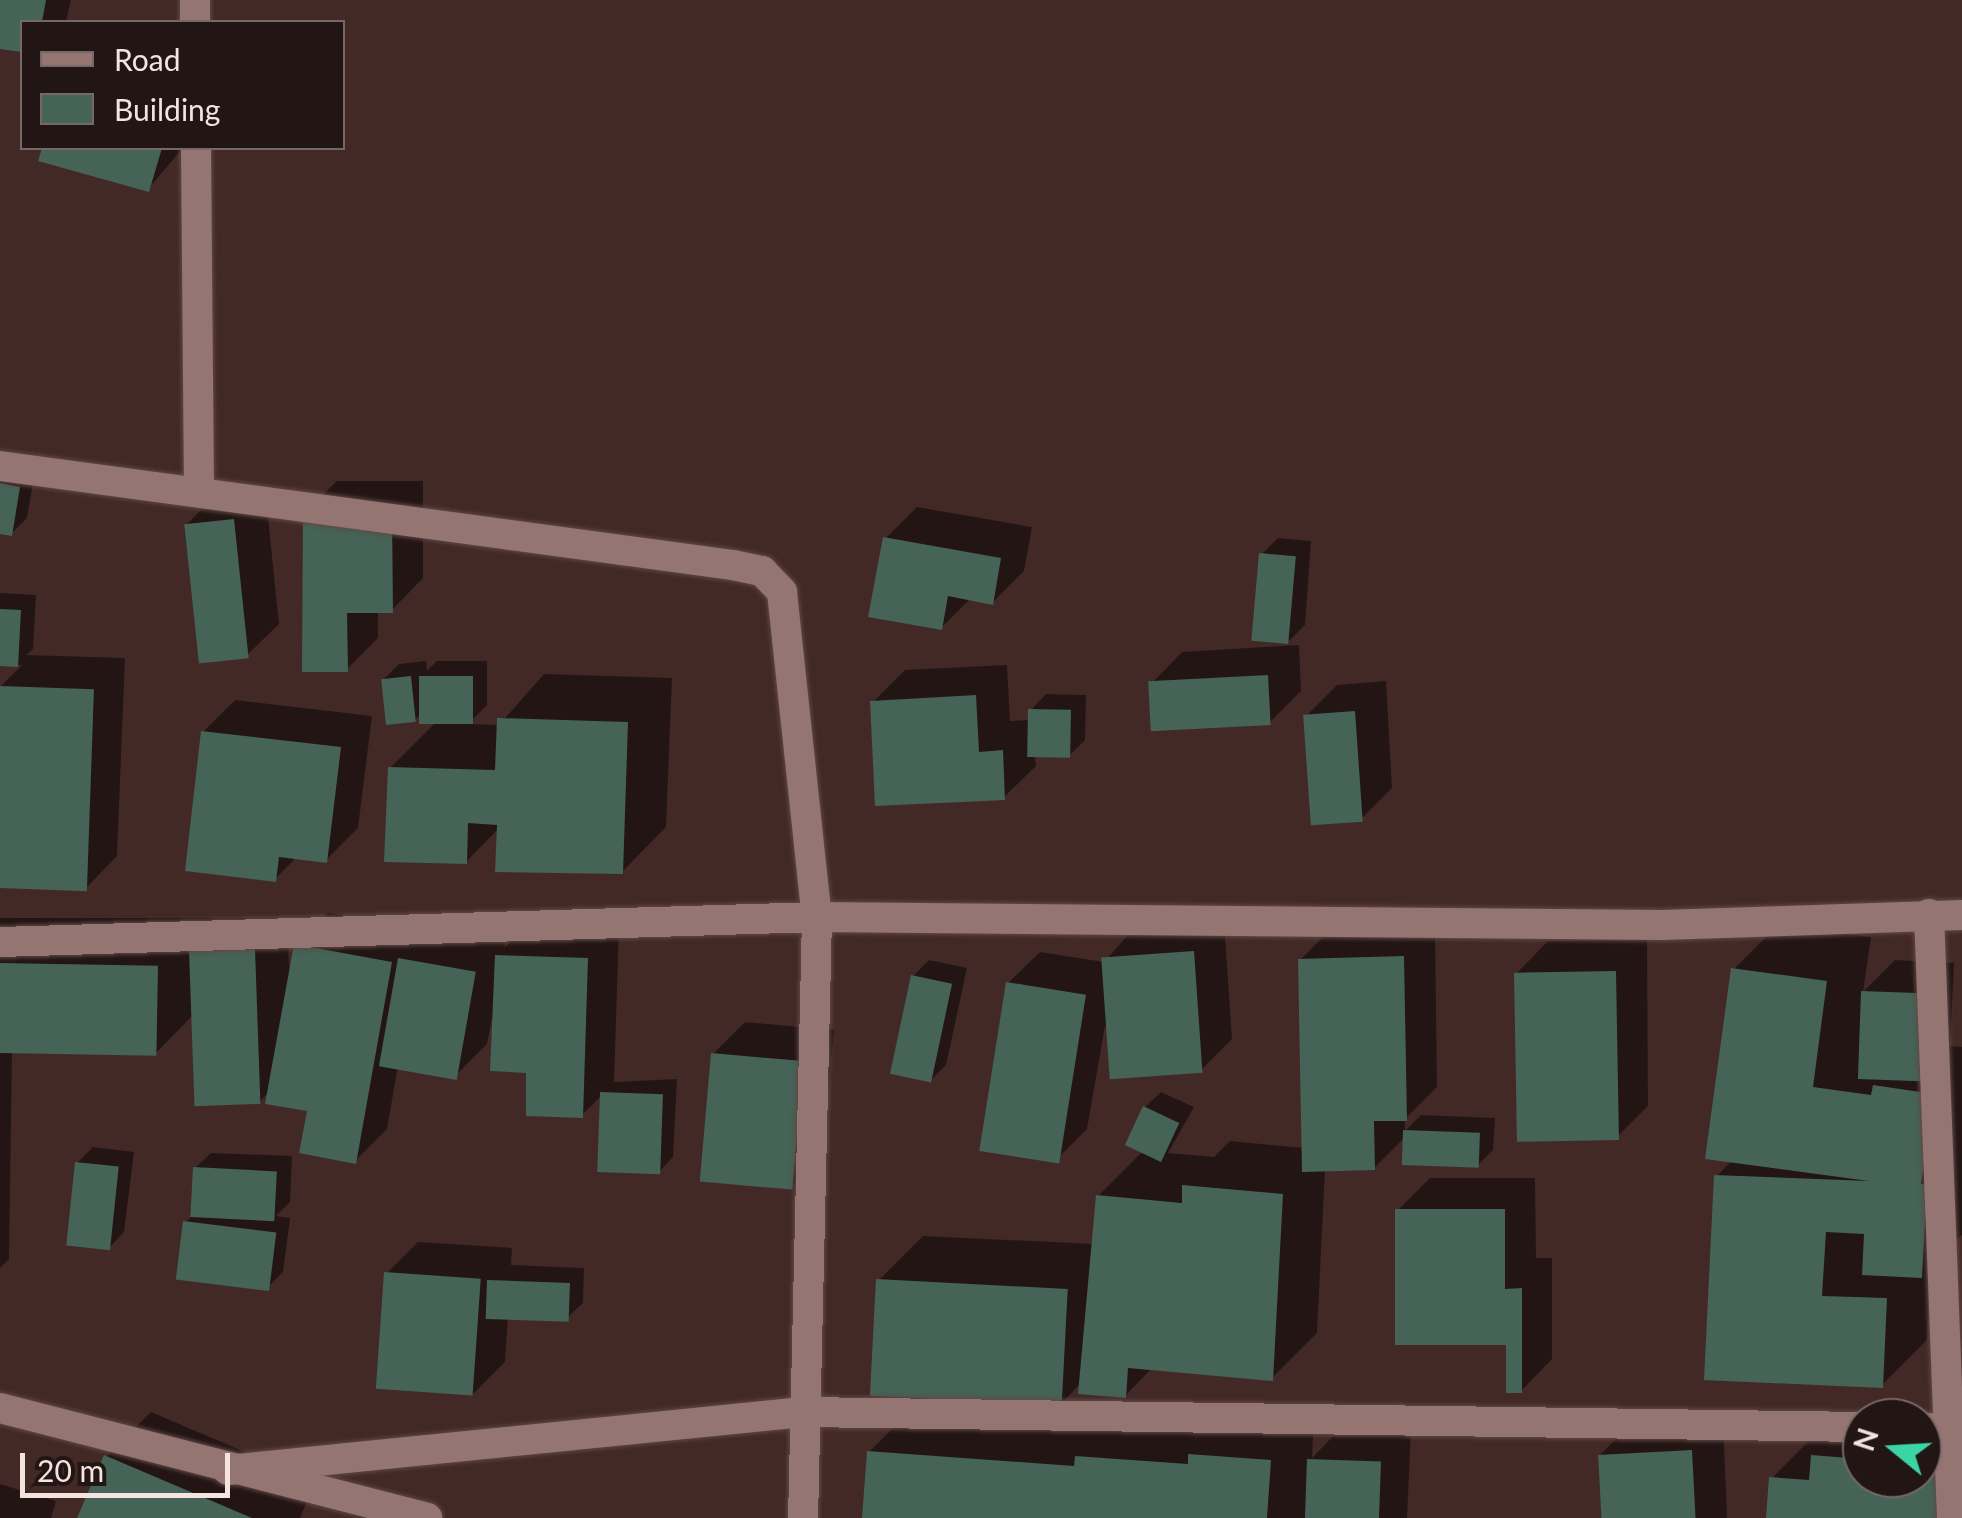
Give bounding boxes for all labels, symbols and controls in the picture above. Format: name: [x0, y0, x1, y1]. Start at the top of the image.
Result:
legend: [20, 20, 345, 150]
text: Road: [114, 41, 181, 77]
text: Building: [114, 91, 220, 127]
north arrow: [1842, 1398, 1942, 1498]
text: N: [1846, 1424, 1885, 1455]
scale bar: [25, 1433, 235, 1495]
text: 20 m: [37, 1452, 104, 1488]

